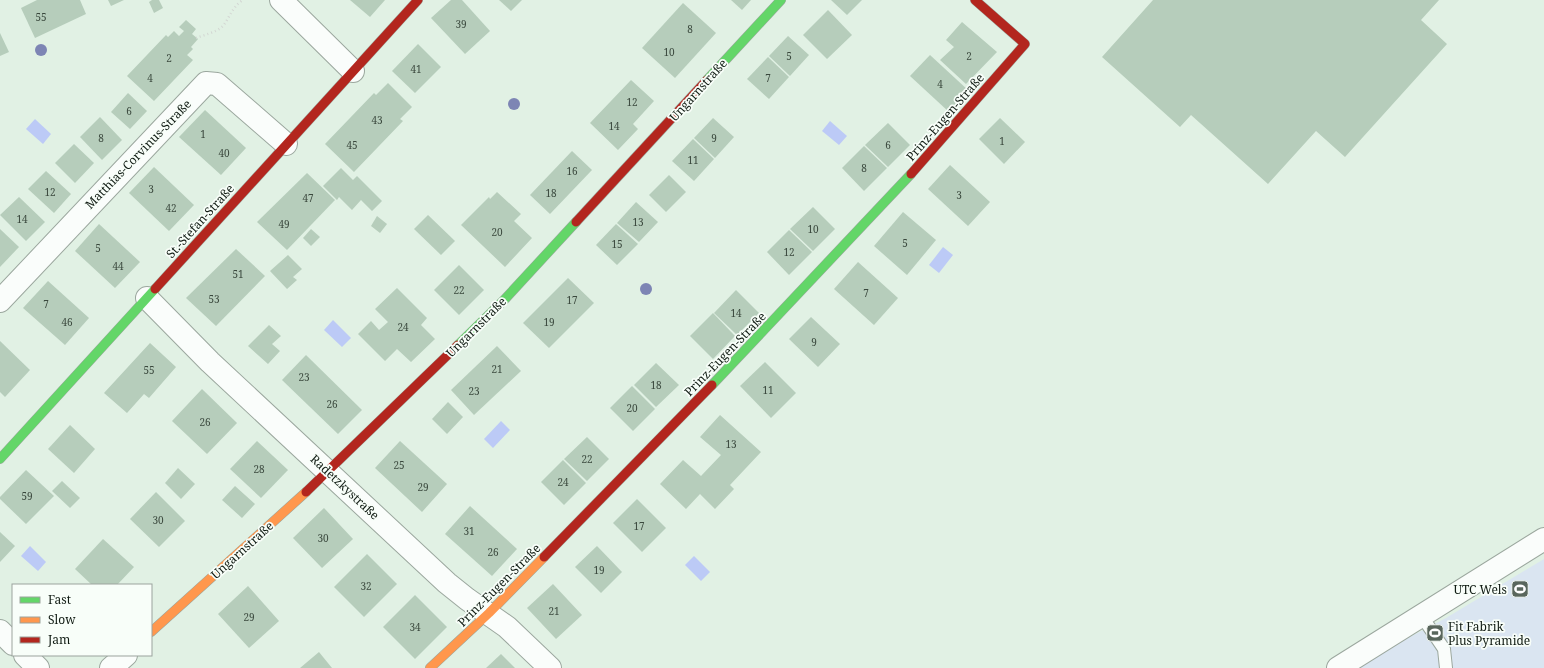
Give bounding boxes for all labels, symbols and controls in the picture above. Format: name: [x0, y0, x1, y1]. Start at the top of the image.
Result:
house number: 55: [35, 10, 47, 24]
house number: 39: [455, 17, 467, 31]
house number: 8: [687, 22, 693, 36]
house number: 10: [663, 45, 675, 59]
house number: 5: [786, 49, 792, 63]
house number: 2: [966, 49, 972, 63]
house number: 2: [166, 51, 172, 65]
street label: Ungarnstraße: [665, 55, 731, 125]
house number: 41: [410, 62, 422, 76]
street label: Prinz-Eugen-Straße: [902, 70, 988, 164]
house number: 4: [147, 71, 153, 85]
house number: 7: [765, 71, 771, 85]
house number: 4: [937, 77, 943, 91]
house number: 12: [626, 95, 638, 109]
street label: Matthias-Corvinus-Straße: [81, 96, 195, 212]
house number: 6: [126, 104, 132, 118]
house number: 43: [371, 113, 383, 127]
house number: 14: [608, 119, 620, 133]
house number: 1: [200, 127, 206, 141]
house number: 8: [98, 131, 104, 145]
house number: 9: [711, 131, 717, 145]
house number: 1: [999, 134, 1005, 148]
house number: 45: [346, 138, 358, 152]
house number: 6: [885, 138, 891, 152]
house number: 40: [218, 146, 230, 160]
house number: 11: [687, 153, 699, 167]
house number: 8: [861, 161, 867, 175]
house number: 16: [566, 164, 578, 178]
street label: St.-Stefan-Straße: [162, 180, 238, 262]
house number: 3: [148, 182, 154, 196]
house number: 12: [44, 185, 56, 199]
house number: 18: [545, 186, 557, 200]
house number: 3: [956, 188, 962, 202]
house number: 47: [302, 191, 314, 205]
house number: 42: [165, 201, 177, 215]
house number: 14: [16, 212, 28, 226]
house number: 13: [632, 215, 644, 229]
house number: 49: [278, 217, 290, 231]
house number: 10: [807, 222, 819, 236]
house number: 20: [491, 225, 503, 239]
house number: 5: [902, 236, 908, 250]
house number: 15: [611, 237, 623, 251]
house number: 5: [95, 241, 101, 255]
house number: 12: [783, 245, 795, 259]
house number: 44: [112, 259, 124, 273]
house number: 51: [232, 267, 244, 281]
house number: 22: [453, 283, 465, 297]
house number: 7: [863, 286, 869, 300]
house number: 53: [208, 292, 220, 306]
street label: Ungarnstraße: [442, 293, 510, 361]
house number: 17: [566, 293, 578, 307]
house number: 7: [43, 297, 49, 311]
house number: 14: [730, 306, 742, 320]
street label: Prinz-Eugen-Straße: [680, 308, 770, 400]
house number: 46: [61, 315, 73, 329]
house number: 19: [543, 315, 555, 329]
house number: 24: [397, 320, 409, 334]
house number: 9: [811, 335, 817, 349]
house number: 21: [491, 362, 503, 376]
house number: 55: [143, 363, 155, 377]
house number: 23: [298, 370, 310, 384]
house number: 18: [650, 378, 662, 392]
house number: 11: [762, 383, 774, 397]
house number: 23: [468, 384, 480, 398]
house number: 26: [326, 397, 338, 411]
house number: 20: [626, 401, 638, 415]
house number: 26: [199, 415, 211, 429]
house number: 13: [725, 437, 737, 451]
street label: Radetzkystraße: [307, 451, 383, 523]
house number: 22: [581, 452, 593, 466]
house number: 25: [393, 458, 405, 472]
house number: 28: [253, 462, 265, 476]
house number: 24: [557, 475, 569, 489]
house number: 29: [417, 480, 429, 494]
house number: 59: [21, 489, 33, 503]
house number: 30: [152, 513, 164, 527]
street label: Ungarnstraße: [207, 517, 277, 583]
house number: 17: [633, 519, 645, 533]
house number: 31: [463, 524, 475, 538]
house number: 30: [317, 531, 329, 545]
street label: Prinz-Eugen-Straße: [454, 540, 544, 630]
house number: 26: [487, 545, 499, 559]
house number: 19: [593, 563, 605, 577]
house number: 32: [360, 579, 372, 593]
sports icon: UTC Wels: [1510, 579, 1530, 599]
place label: UTC Wels: [1453, 581, 1507, 598]
legend: [12, 584, 152, 656]
text: Fast: [48, 591, 71, 608]
house number: 21: [548, 604, 560, 618]
house number: 29: [243, 610, 255, 624]
text: Slow: [48, 611, 76, 628]
place label: Fit Fabrik Plus Pyramide: [1448, 618, 1530, 649]
house number: 34: [409, 620, 421, 634]
sports icon: Fit Fabrik Plus Pyramide: [1425, 623, 1445, 643]
text: Jam: [47, 631, 70, 648]

